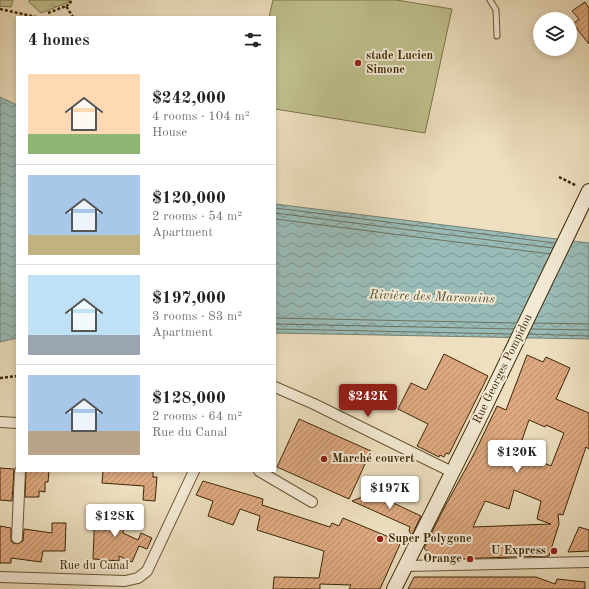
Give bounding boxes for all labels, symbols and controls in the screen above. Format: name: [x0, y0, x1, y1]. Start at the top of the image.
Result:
map controls: [533, 12, 577, 56]
button: layers: [533, 12, 577, 56]
icon: filters: [242, 29, 264, 51]
text: 4 homes: [28, 32, 90, 49]
place label: stade Lucien Simone: [366, 50, 434, 76]
marker: stade Lucien Simone: [353, 58, 363, 68]
icon: home: [60, 90, 108, 138]
text: $242,000: [152, 90, 226, 107]
text: 4 rooms · 104 m²: [152, 110, 250, 123]
text: House: [152, 126, 187, 139]
text: $120,000: [152, 190, 226, 207]
icon: home: [60, 191, 108, 239]
text: 2 rooms · 54 m²: [152, 210, 242, 223]
text: Apartment: [152, 226, 213, 239]
water label: Rivière des Marsouins: [368, 288, 496, 306]
text: $197,000: [152, 290, 226, 307]
icon: home: [60, 291, 108, 339]
text: 3 rooms · 83 m²: [152, 310, 242, 323]
street label: Rue Georges Pompidou: [471, 312, 535, 426]
text: Apartment: [152, 326, 213, 339]
pin: $242K: [340, 384, 396, 418]
text: $128,000: [152, 390, 226, 407]
text: $242K: [348, 390, 388, 403]
icon: home: [60, 391, 108, 439]
text: 2 rooms · 64 m²: [152, 410, 242, 423]
text: Rue du Canal: [152, 426, 227, 439]
pin: $120K: [489, 440, 545, 474]
text: $120K: [497, 446, 537, 459]
place label: Marché couvert: [332, 453, 415, 465]
marker: Marché couvert: [319, 454, 329, 464]
pin: $197K: [362, 476, 418, 510]
text: $197K: [370, 482, 410, 495]
pin: $128K: [87, 504, 143, 538]
text: $128K: [95, 510, 135, 523]
place label: Super Polygone: [388, 533, 472, 545]
marker: Super Polygone: [375, 534, 385, 544]
place label: U Express: [491, 545, 546, 557]
marker: U Express: [549, 546, 559, 556]
place label: Orange: [423, 553, 462, 565]
marker: Orange: [465, 554, 475, 564]
street label: Rue du Canal: [59, 560, 129, 572]

